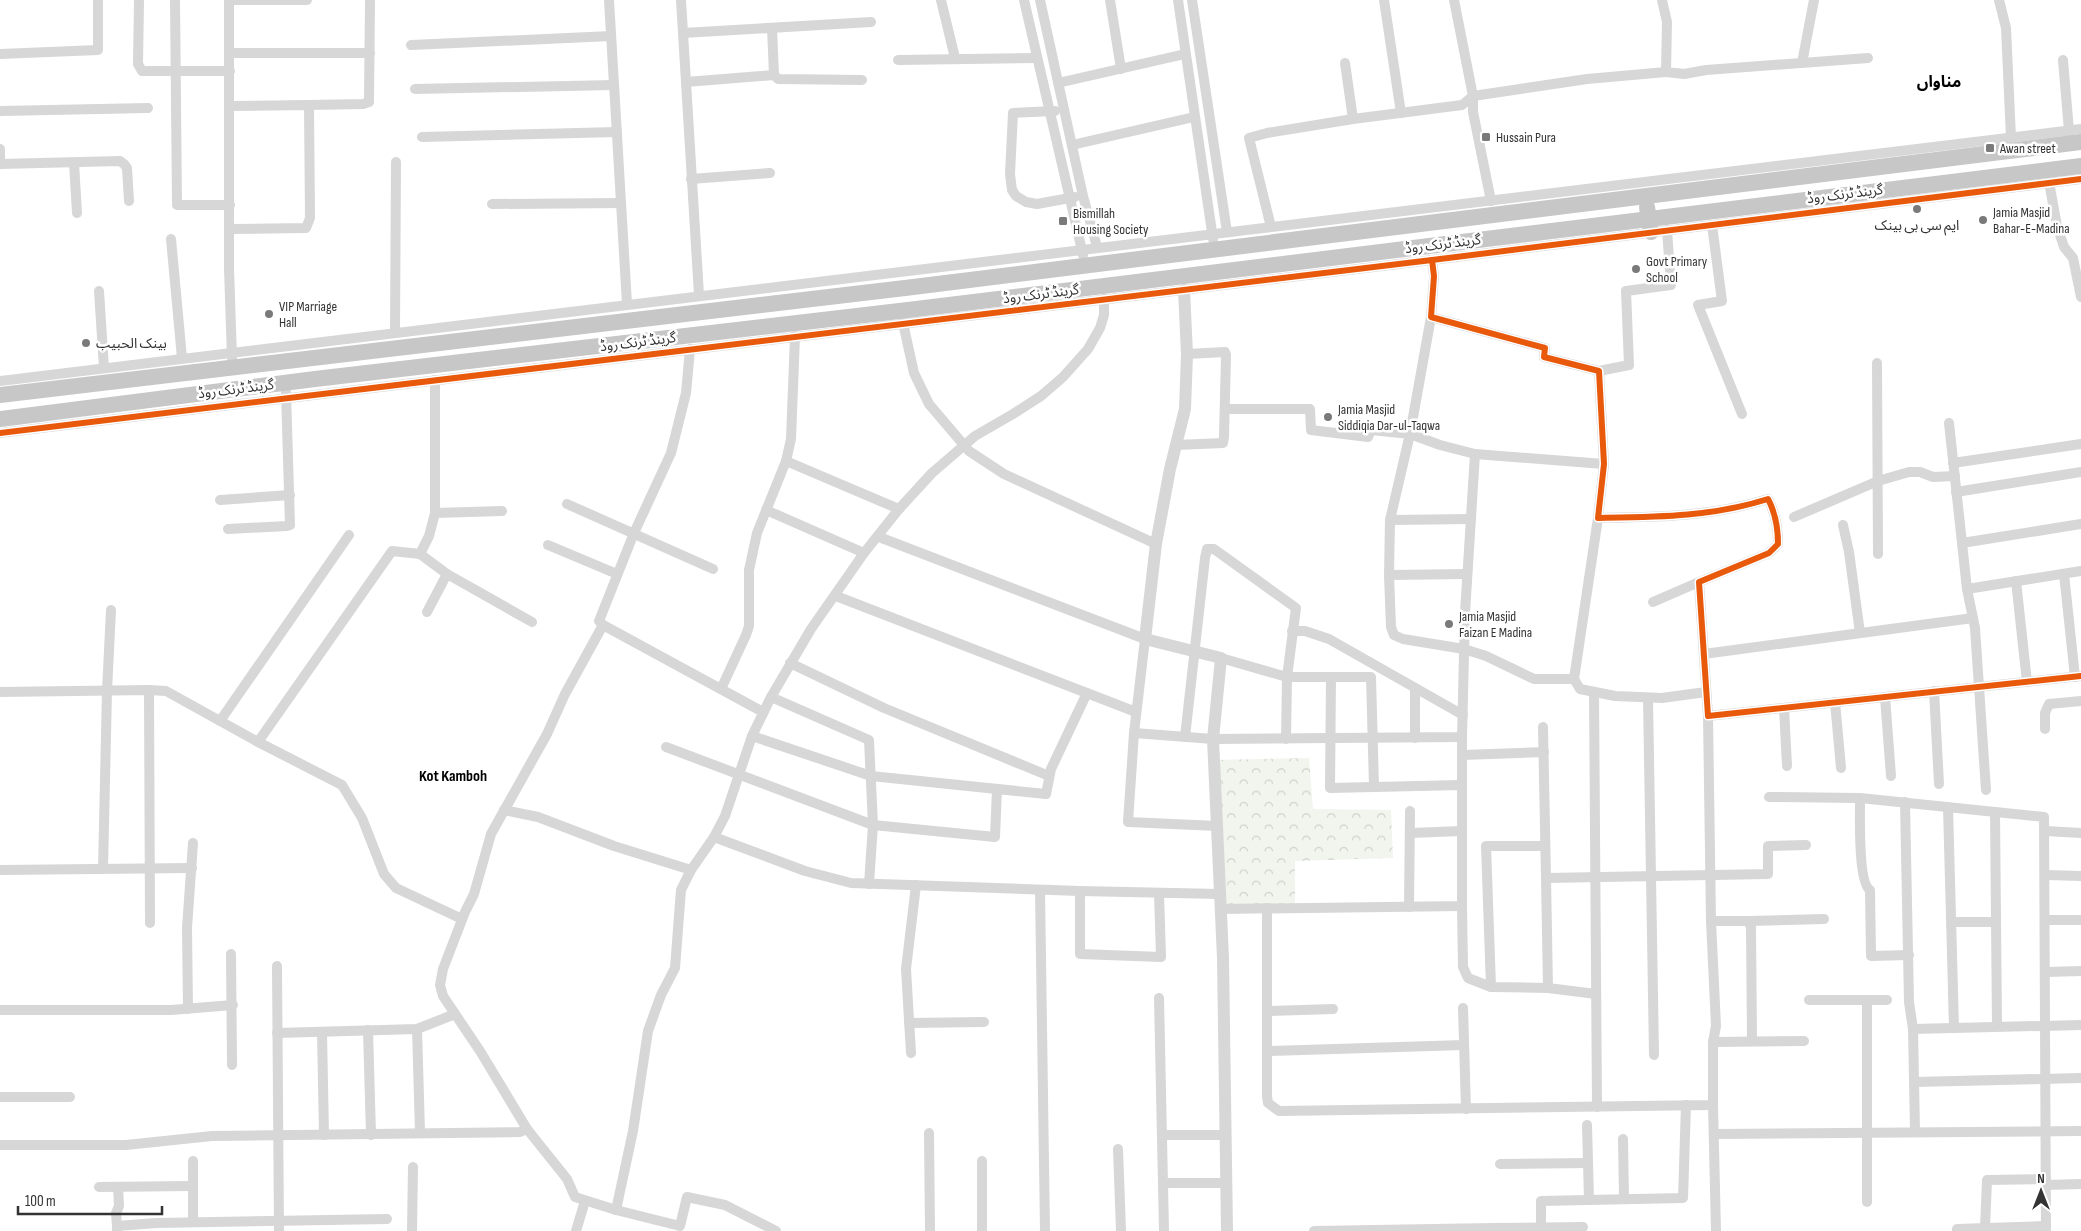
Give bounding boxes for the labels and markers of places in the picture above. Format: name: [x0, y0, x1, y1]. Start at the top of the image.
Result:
place label: Hussain Pura: [1496, 129, 1556, 146]
marker: Hussain Pura: [1480, 131, 1492, 143]
place label: Awan street: [1999, 140, 2056, 157]
marker: Awan street: [1984, 142, 1996, 154]
marker: ایم سی بی بینک: [1911, 203, 1923, 215]
place label: Jamia Masjid Bahar-E-Madina: [1992, 204, 2070, 237]
place label: Bismillah Housing Society: [1073, 205, 1149, 238]
marker: Jamia Masjid Bahar-E-Madina: [1977, 214, 1989, 226]
marker: Bismillah Housing Society: [1057, 215, 1069, 227]
place label: ایم سی بی بینک: [1875, 217, 1959, 236]
place label: Govt Primary School: [1646, 253, 1708, 286]
marker: Govt Primary School: [1630, 263, 1642, 275]
place label: VIP Marriage Hall: [279, 298, 337, 331]
marker: VIP Marriage Hall: [263, 308, 275, 320]
place label: بينک الحبيب: [96, 335, 167, 352]
marker: بينک الحبيب: [80, 337, 92, 349]
place label: Jamia Masjid Siddiqia Dar-ul-Taqwa: [1337, 401, 1440, 434]
marker: Jamia Masjid Siddiqia Dar-ul-Taqwa: [1322, 411, 1334, 423]
place label: Jamia Masjid Faizan E Madina: [1458, 608, 1532, 641]
marker: Jamia Masjid Faizan E Madina: [1443, 618, 1455, 630]

